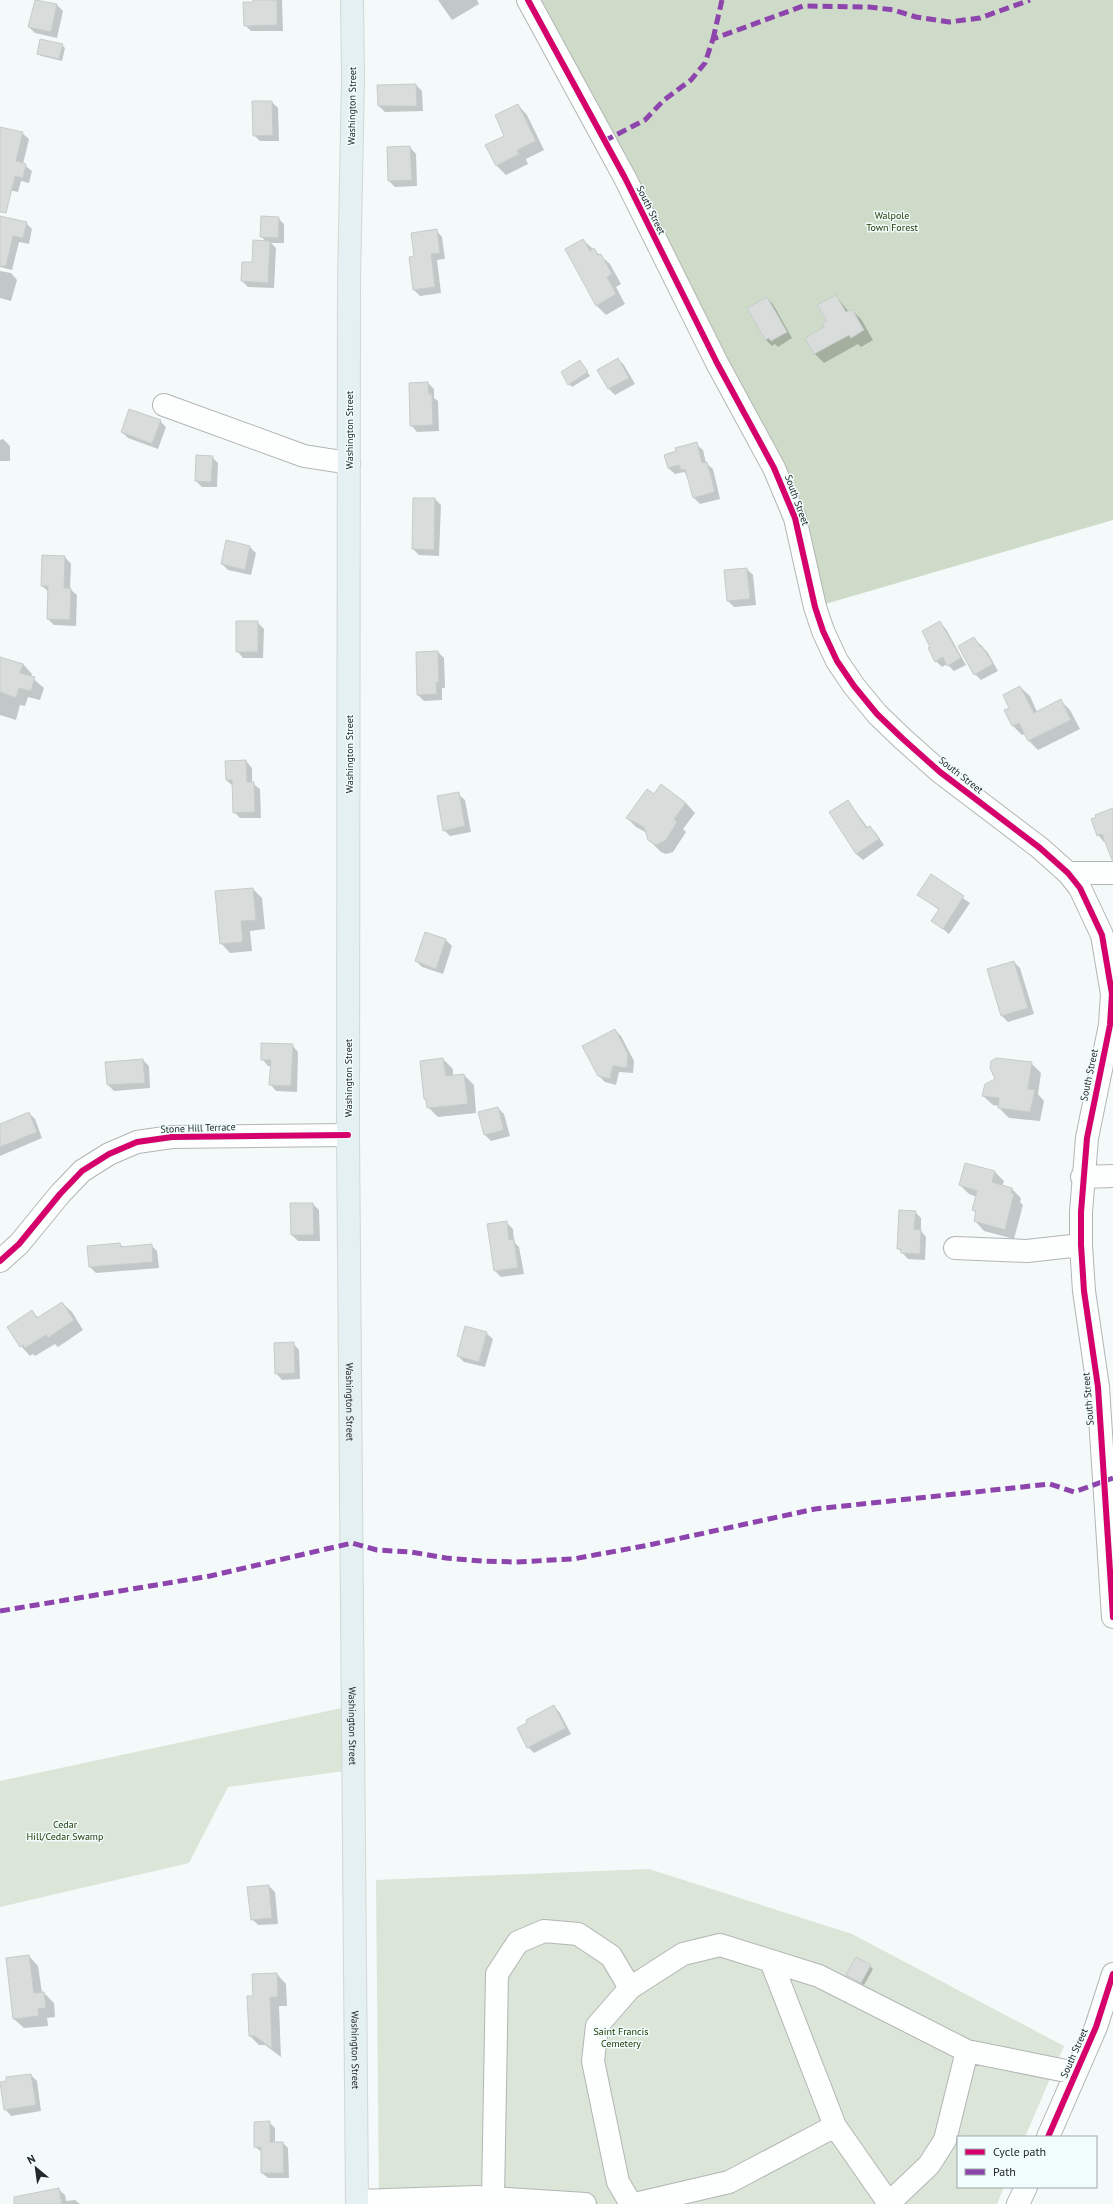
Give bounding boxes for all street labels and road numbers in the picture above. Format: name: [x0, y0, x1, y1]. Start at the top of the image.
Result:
street label: Washington Street: [345, 66, 359, 145]
street label: South Street: [634, 183, 669, 237]
street label: Washington Street: [343, 390, 356, 469]
street label: South Street: [782, 473, 812, 528]
street label: Washington Street: [343, 714, 356, 793]
street label: South Street: [936, 754, 986, 797]
street label: Washington Street: [342, 1038, 355, 1117]
street label: South Street: [1077, 1047, 1101, 1102]
street label: Stone Hill Terrace: [160, 1120, 236, 1136]
street label: Washington Street: [343, 1363, 357, 1442]
street label: South Street: [1079, 1371, 1097, 1426]
street label: Washington Street: [346, 1687, 360, 1766]
street label: Washington Street: [349, 2011, 363, 2090]
street label: South Street: [1057, 2026, 1091, 2080]

